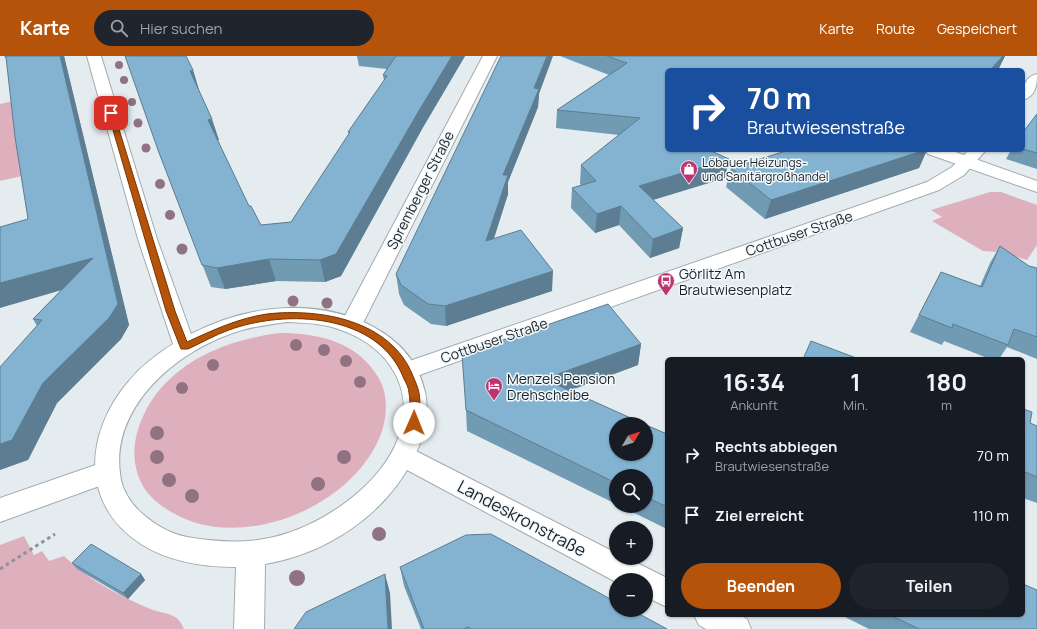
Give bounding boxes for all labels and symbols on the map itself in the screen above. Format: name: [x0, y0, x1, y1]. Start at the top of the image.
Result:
pin: [94, 96, 128, 130]
street label: Spremberger Straße: [382, 128, 458, 252]
place label: Löbauer Heizungs- und Sanitärgroßhandel: [702, 154, 829, 185]
shop icon: Löbauer Heizungs- und Sanitärgroßhandel: [679, 159, 699, 184]
street label: Cottbuser Straße: [743, 206, 855, 260]
place label: Görlitz Am Brautwiesenplatz: [679, 264, 792, 299]
bus stop icon: Görlitz Am Brautwiesenplatz: [656, 271, 676, 296]
street label: Cottbuser Straße: [438, 313, 550, 367]
place label: Menzels Pension Drehscheibe: [507, 369, 615, 404]
hotel icon: Menzels Pension Drehscheibe: [484, 376, 504, 401]
position arrow: [393, 402, 435, 444]
north arrow: [609, 417, 653, 461]
street label: Landeskronstraße: [454, 474, 590, 562]

